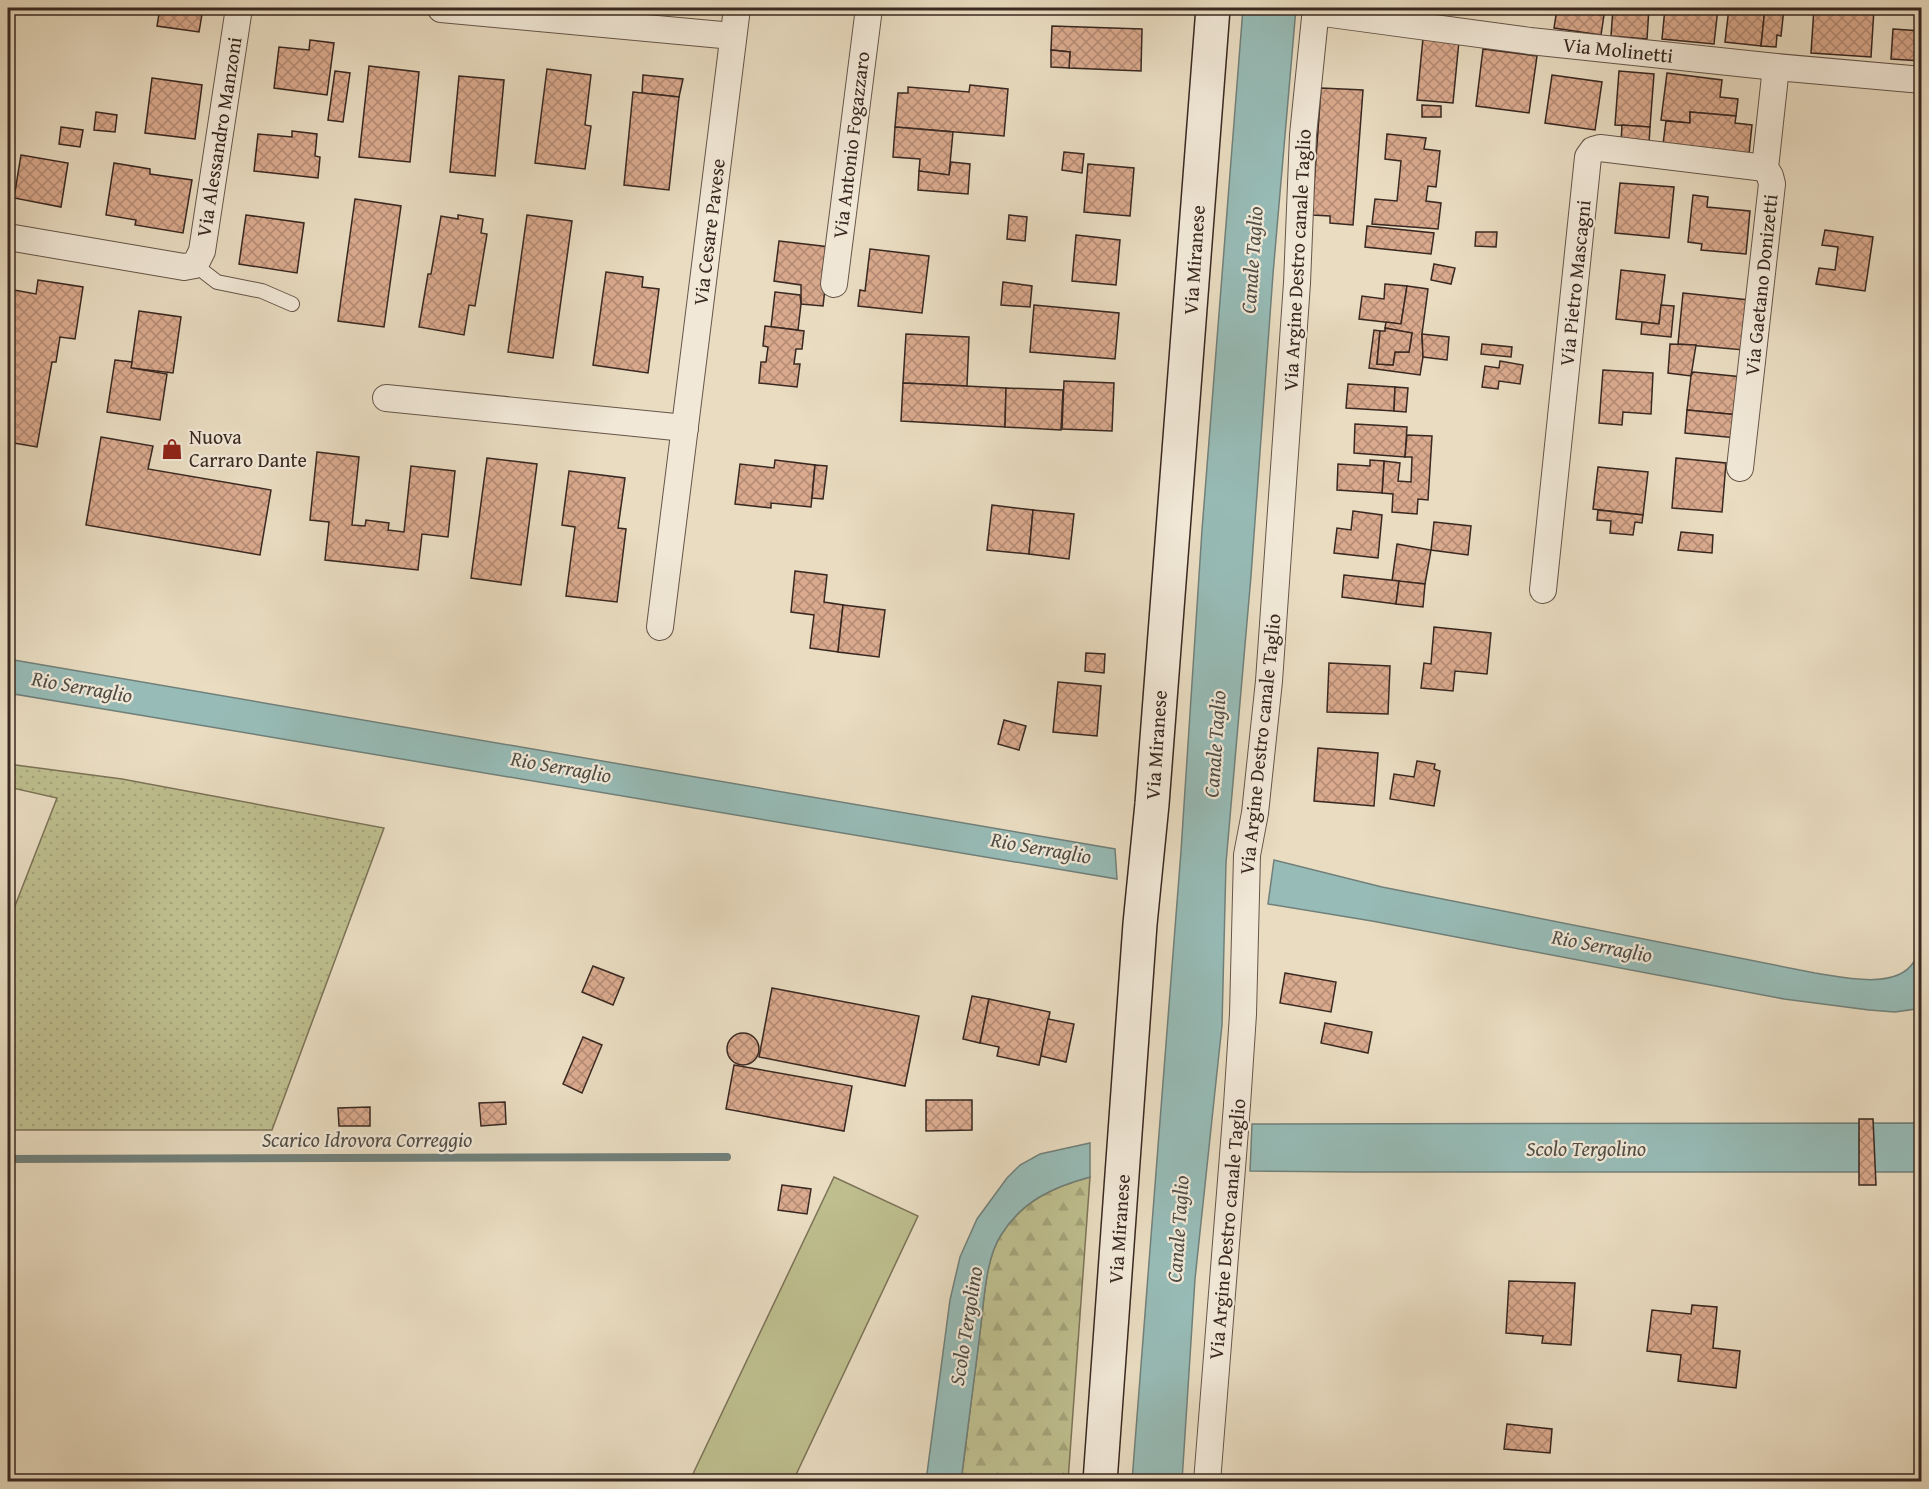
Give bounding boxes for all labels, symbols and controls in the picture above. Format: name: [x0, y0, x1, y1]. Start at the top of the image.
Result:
street label: Via Molinetti: [1561, 29, 1675, 70]
street label: Via Alessandro Manzoni: [188, 34, 249, 239]
street label: Via Antonio Fogazzaro: [825, 50, 876, 240]
street label: Via Argine Destro canale Taglio: [1275, 128, 1318, 392]
street label: Via Cesare Pavese: [685, 157, 732, 307]
street label: Via Gaetano Donizetti: [1737, 192, 1785, 377]
street label: Via Pietro Mascagni: [1551, 198, 1598, 367]
street label: Via Miranese: [1175, 204, 1212, 316]
water label: Canale Taglio: [1232, 205, 1271, 315]
place label: Nuova Carraro Dante: [189, 422, 307, 474]
shop icon: Nuova Carraro Dante: [160, 437, 184, 461]
street label: Via Argine Destro canale Taglio: [1231, 612, 1288, 876]
water label: Rio Serraglio: [28, 662, 135, 711]
street label: Via Miranese: [1137, 689, 1174, 801]
water label: Canale Taglio: [1195, 689, 1234, 799]
water label: Rio Serraglio: [507, 742, 614, 791]
water label: Rio Serraglio: [987, 823, 1094, 872]
water label: Rio Serraglio: [1548, 920, 1655, 970]
street label: Via Argine Destro canale Taglio: [1201, 1097, 1252, 1361]
water label: Scarico Idrovora Correggio: [262, 1124, 472, 1155]
water label: Scolo Tergolino: [1526, 1133, 1646, 1164]
street label: Via Miranese: [1100, 1173, 1137, 1285]
water label: Canale Taglio: [1158, 1174, 1197, 1284]
water label: Scolo Tergolino: [941, 1264, 990, 1388]

